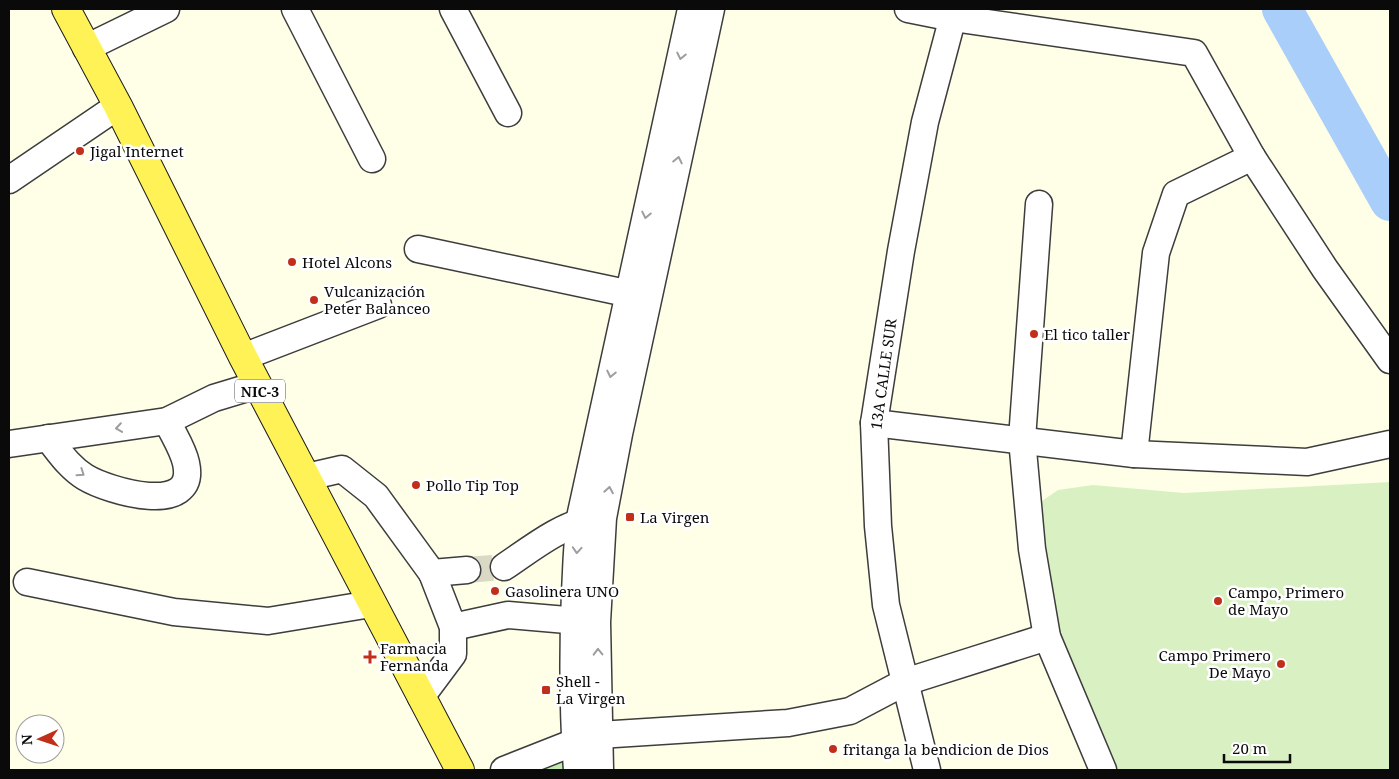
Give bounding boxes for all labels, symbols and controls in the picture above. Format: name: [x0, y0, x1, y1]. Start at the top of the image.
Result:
one-way arrow: [676, 52, 686, 61]
place label: Jigal Internet: [89, 141, 184, 161]
marker: Jigal Internet: [74, 145, 86, 157]
one-way arrow: [672, 155, 683, 164]
one-way arrow: [641, 211, 652, 220]
place label: Hotel Alcons: [302, 252, 392, 272]
marker: Hotel Alcons: [286, 256, 298, 268]
place label: Vulcanización Peter Balanceo: [324, 281, 430, 318]
marker: Vulcanización Peter Balanceo: [308, 294, 320, 306]
street label: 13A CALLE SUR: [865, 317, 901, 431]
place label: El tico taller: [1044, 324, 1130, 344]
marker: El tico taller: [1028, 328, 1040, 340]
one-way arrow: [606, 369, 617, 378]
road number: NIC-3: [235, 380, 285, 402]
one-way arrow: [114, 422, 122, 433]
one-way arrow: [76, 467, 85, 477]
place label: Pollo Tip Top: [426, 475, 519, 495]
marker: Pollo Tip Top: [410, 479, 422, 491]
one-way arrow: [604, 486, 614, 494]
place label: La Virgen: [640, 507, 710, 527]
marker: La Virgen: [624, 511, 636, 523]
one-way arrow: [572, 547, 583, 555]
place label: Gasolinera UNO: [505, 581, 619, 601]
place label: Campo, Primero de Mayo: [1228, 582, 1344, 619]
marker: Gasolinera UNO: [489, 585, 501, 597]
marker: Campo, Primero de Mayo: [1212, 595, 1224, 607]
place label: Farmacia Fernanda: [380, 638, 449, 675]
place label: Campo Primero De Mayo: [1159, 645, 1271, 682]
one-way arrow: [593, 647, 603, 655]
marker: Farmacia Fernanda: [364, 651, 376, 663]
marker: Campo Primero De Mayo: [1275, 658, 1287, 670]
place label: Shell - La Virgen: [556, 671, 626, 708]
marker: Shell - La Virgen: [540, 684, 552, 696]
north arrow: [15, 714, 65, 764]
scale bar: [1224, 732, 1290, 764]
text: N: [17, 734, 36, 746]
text: 20 m: [1232, 738, 1267, 758]
place label: fritanga la bendicion de Dios: [843, 739, 1049, 759]
marker: fritanga la bendicion de Dios: [827, 743, 839, 755]

